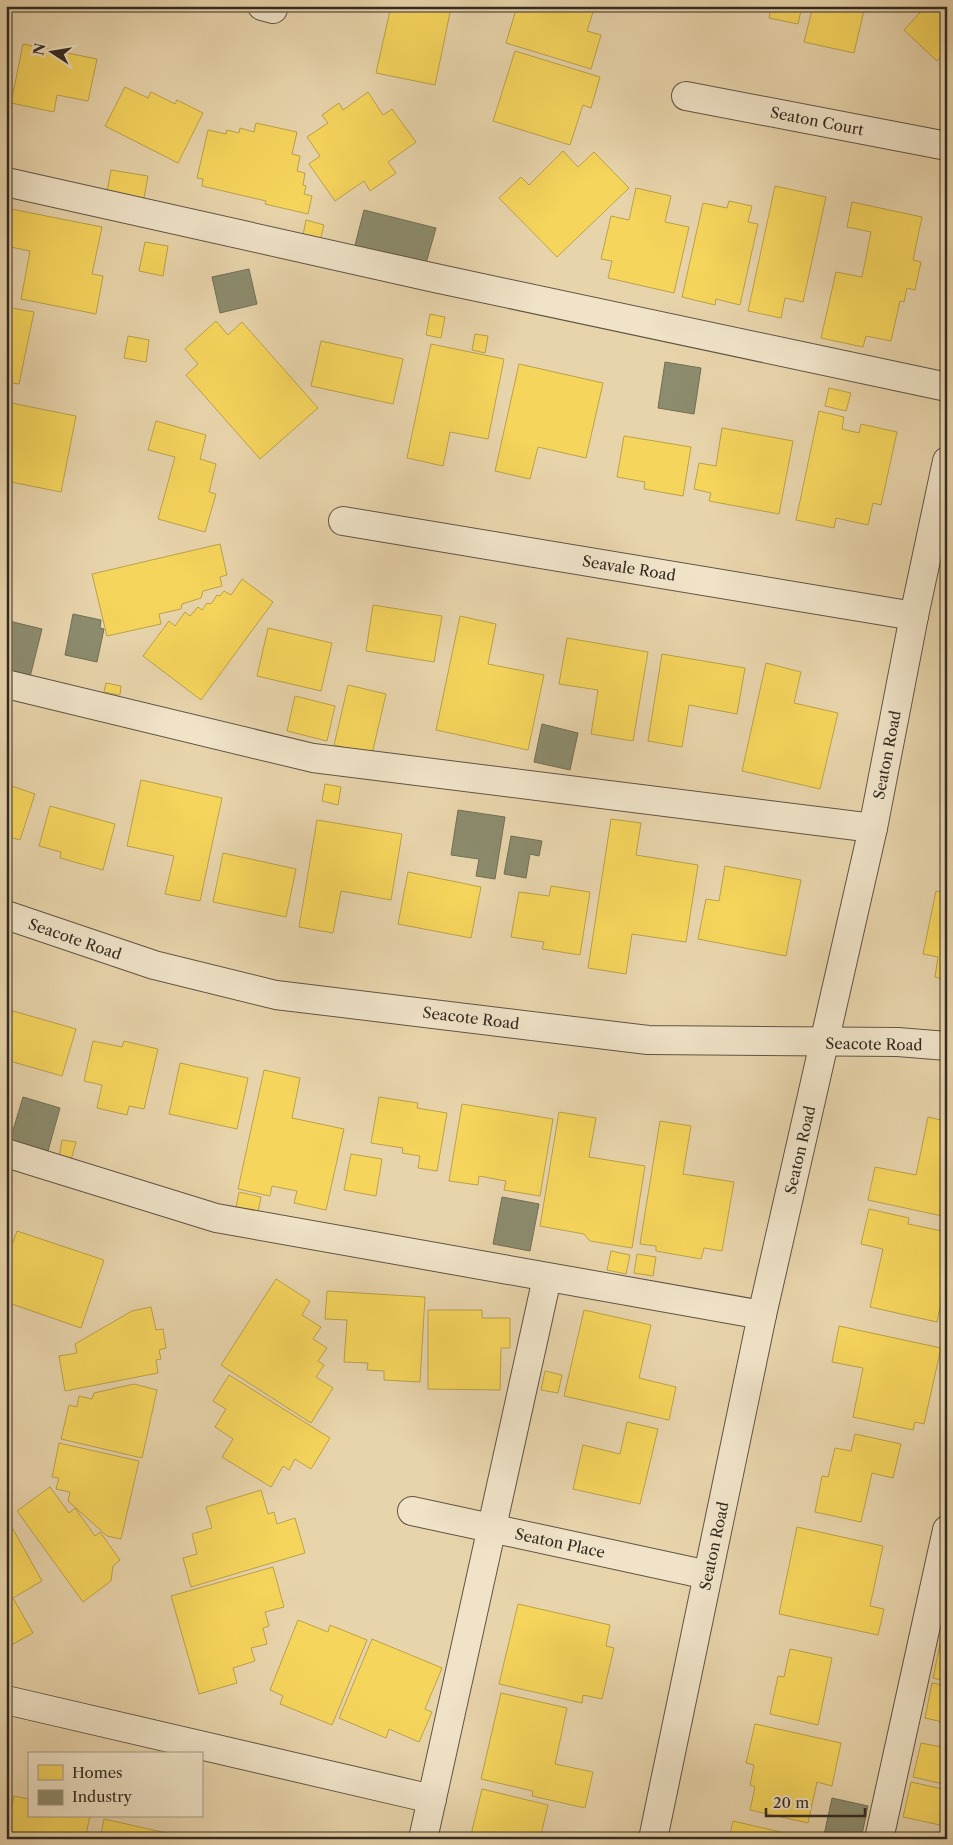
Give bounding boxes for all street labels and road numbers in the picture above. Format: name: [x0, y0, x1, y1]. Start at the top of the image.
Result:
street label: Seaton Court: [769, 103, 866, 140]
street label: Seavale Road: [581, 551, 677, 585]
street label: Seaton Road: [869, 709, 905, 801]
street label: Seacote Road: [26, 914, 124, 964]
street label: Seacote Road: [422, 1003, 520, 1033]
street label: Seacote Road: [825, 1034, 923, 1054]
street label: Seaton Road: [781, 1104, 819, 1196]
street label: Seaton Road: [695, 1500, 733, 1592]
street label: Seaton Place: [513, 1524, 607, 1562]

